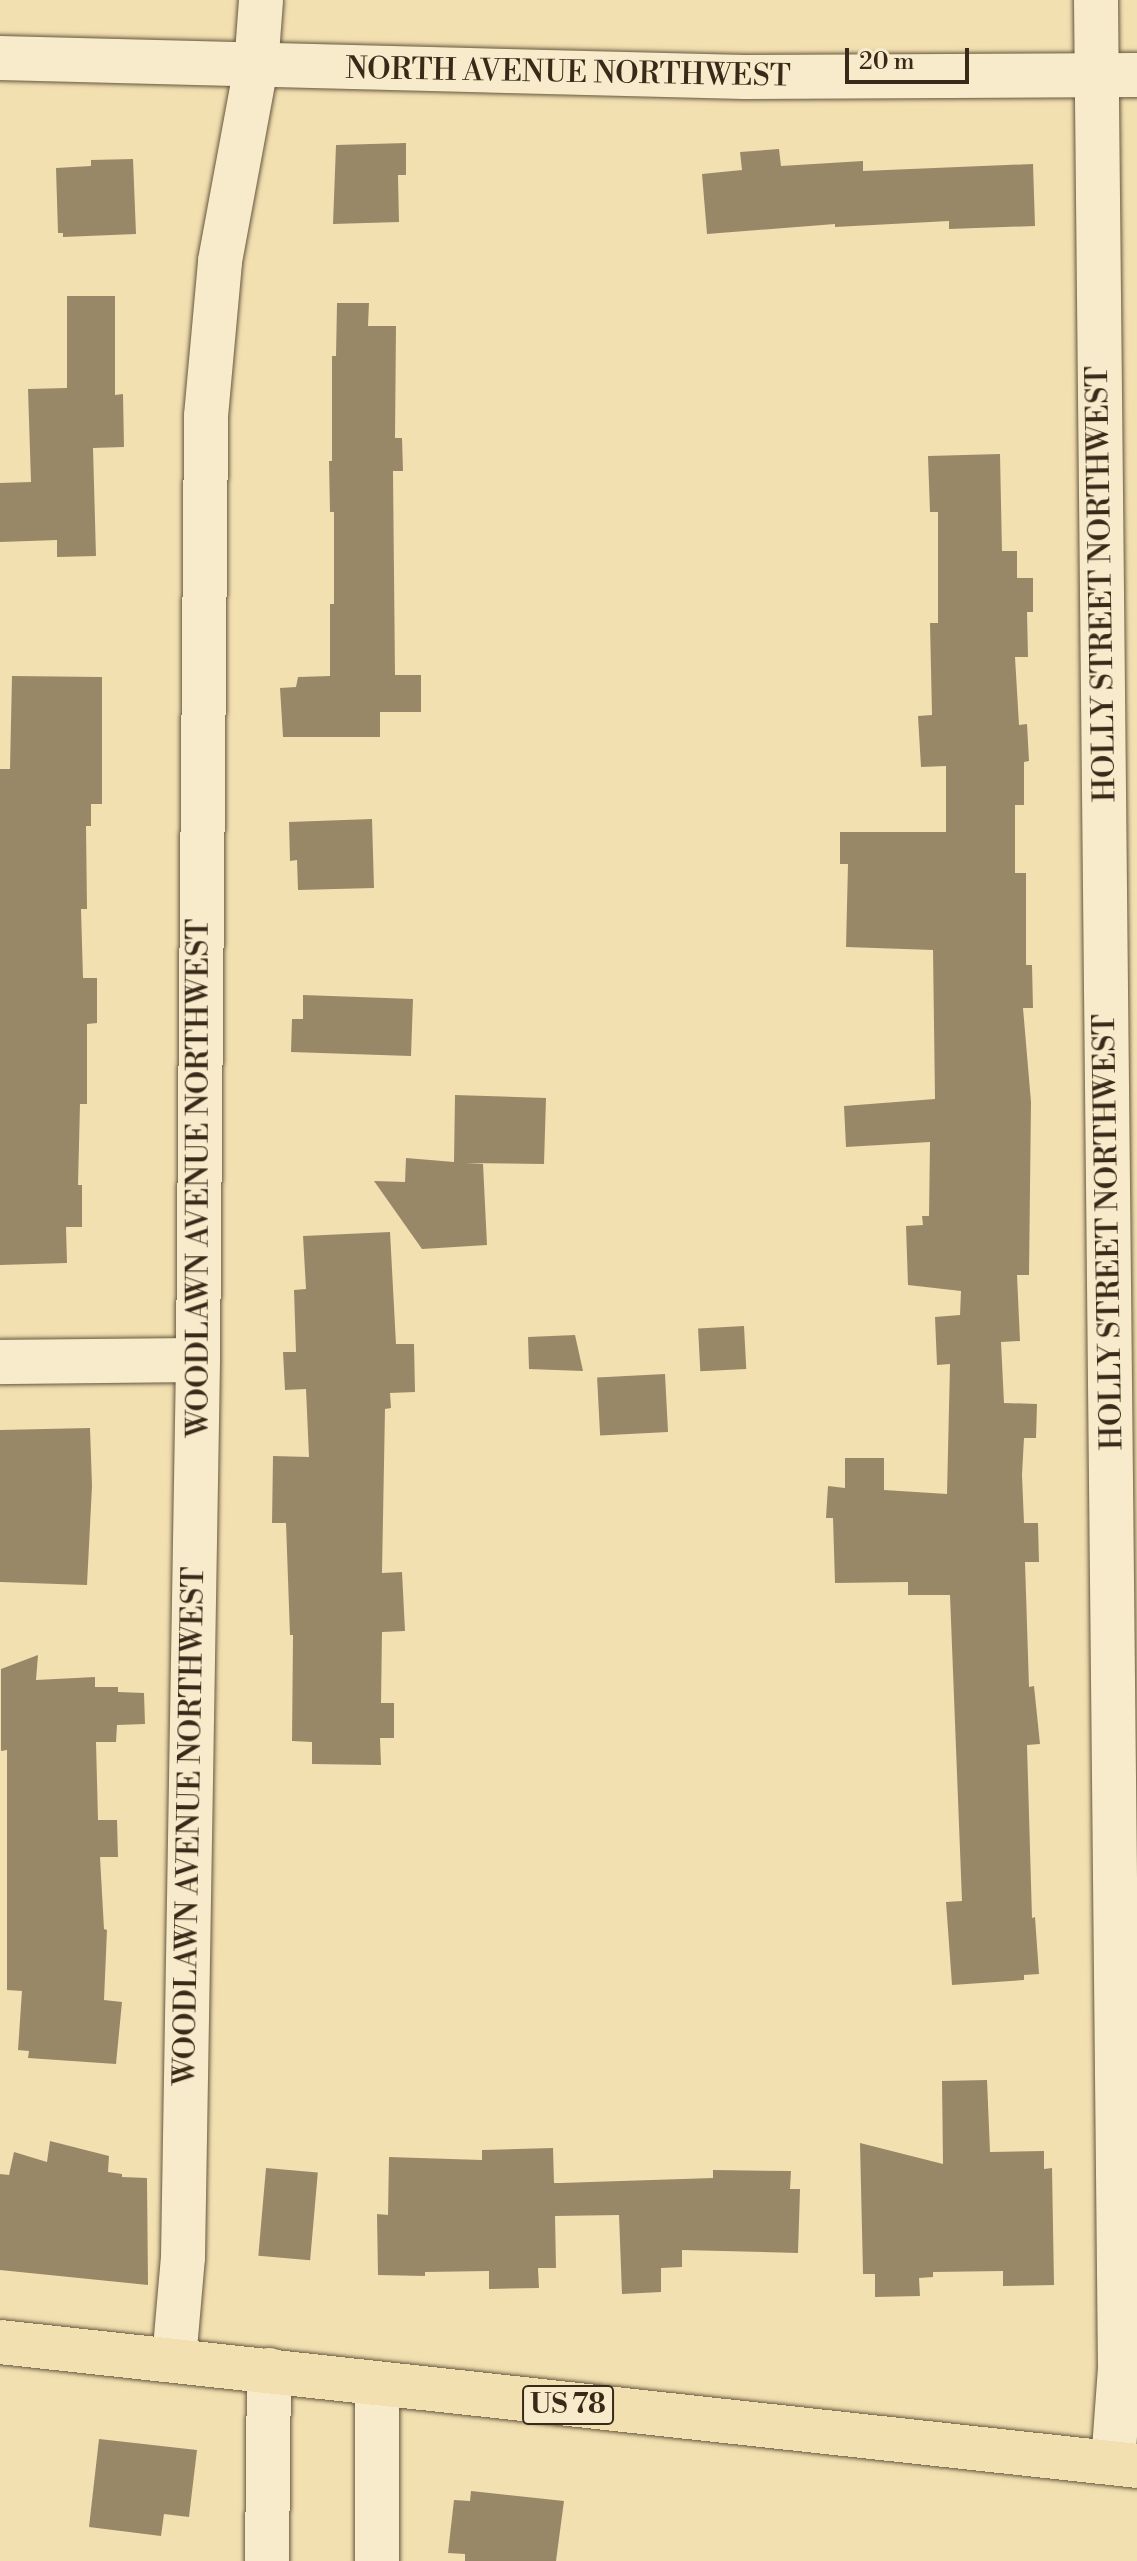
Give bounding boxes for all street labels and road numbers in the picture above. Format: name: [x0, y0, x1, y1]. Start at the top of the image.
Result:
street label: NORTH AVENUE NORTHWEST: [345, 51, 791, 95]
street label: HOLLY STREET NORTHWEST: [1080, 366, 1124, 802]
street label: WOODLAWN AVENUE NORTHWEST: [181, 919, 217, 1437]
street label: HOLLY STREET NORTHWEST: [1087, 1014, 1131, 1450]
street label: WOODLAWN AVENUE NORTHWEST: [167, 1566, 213, 2086]
road number: US 78: [522, 2381, 614, 2429]

